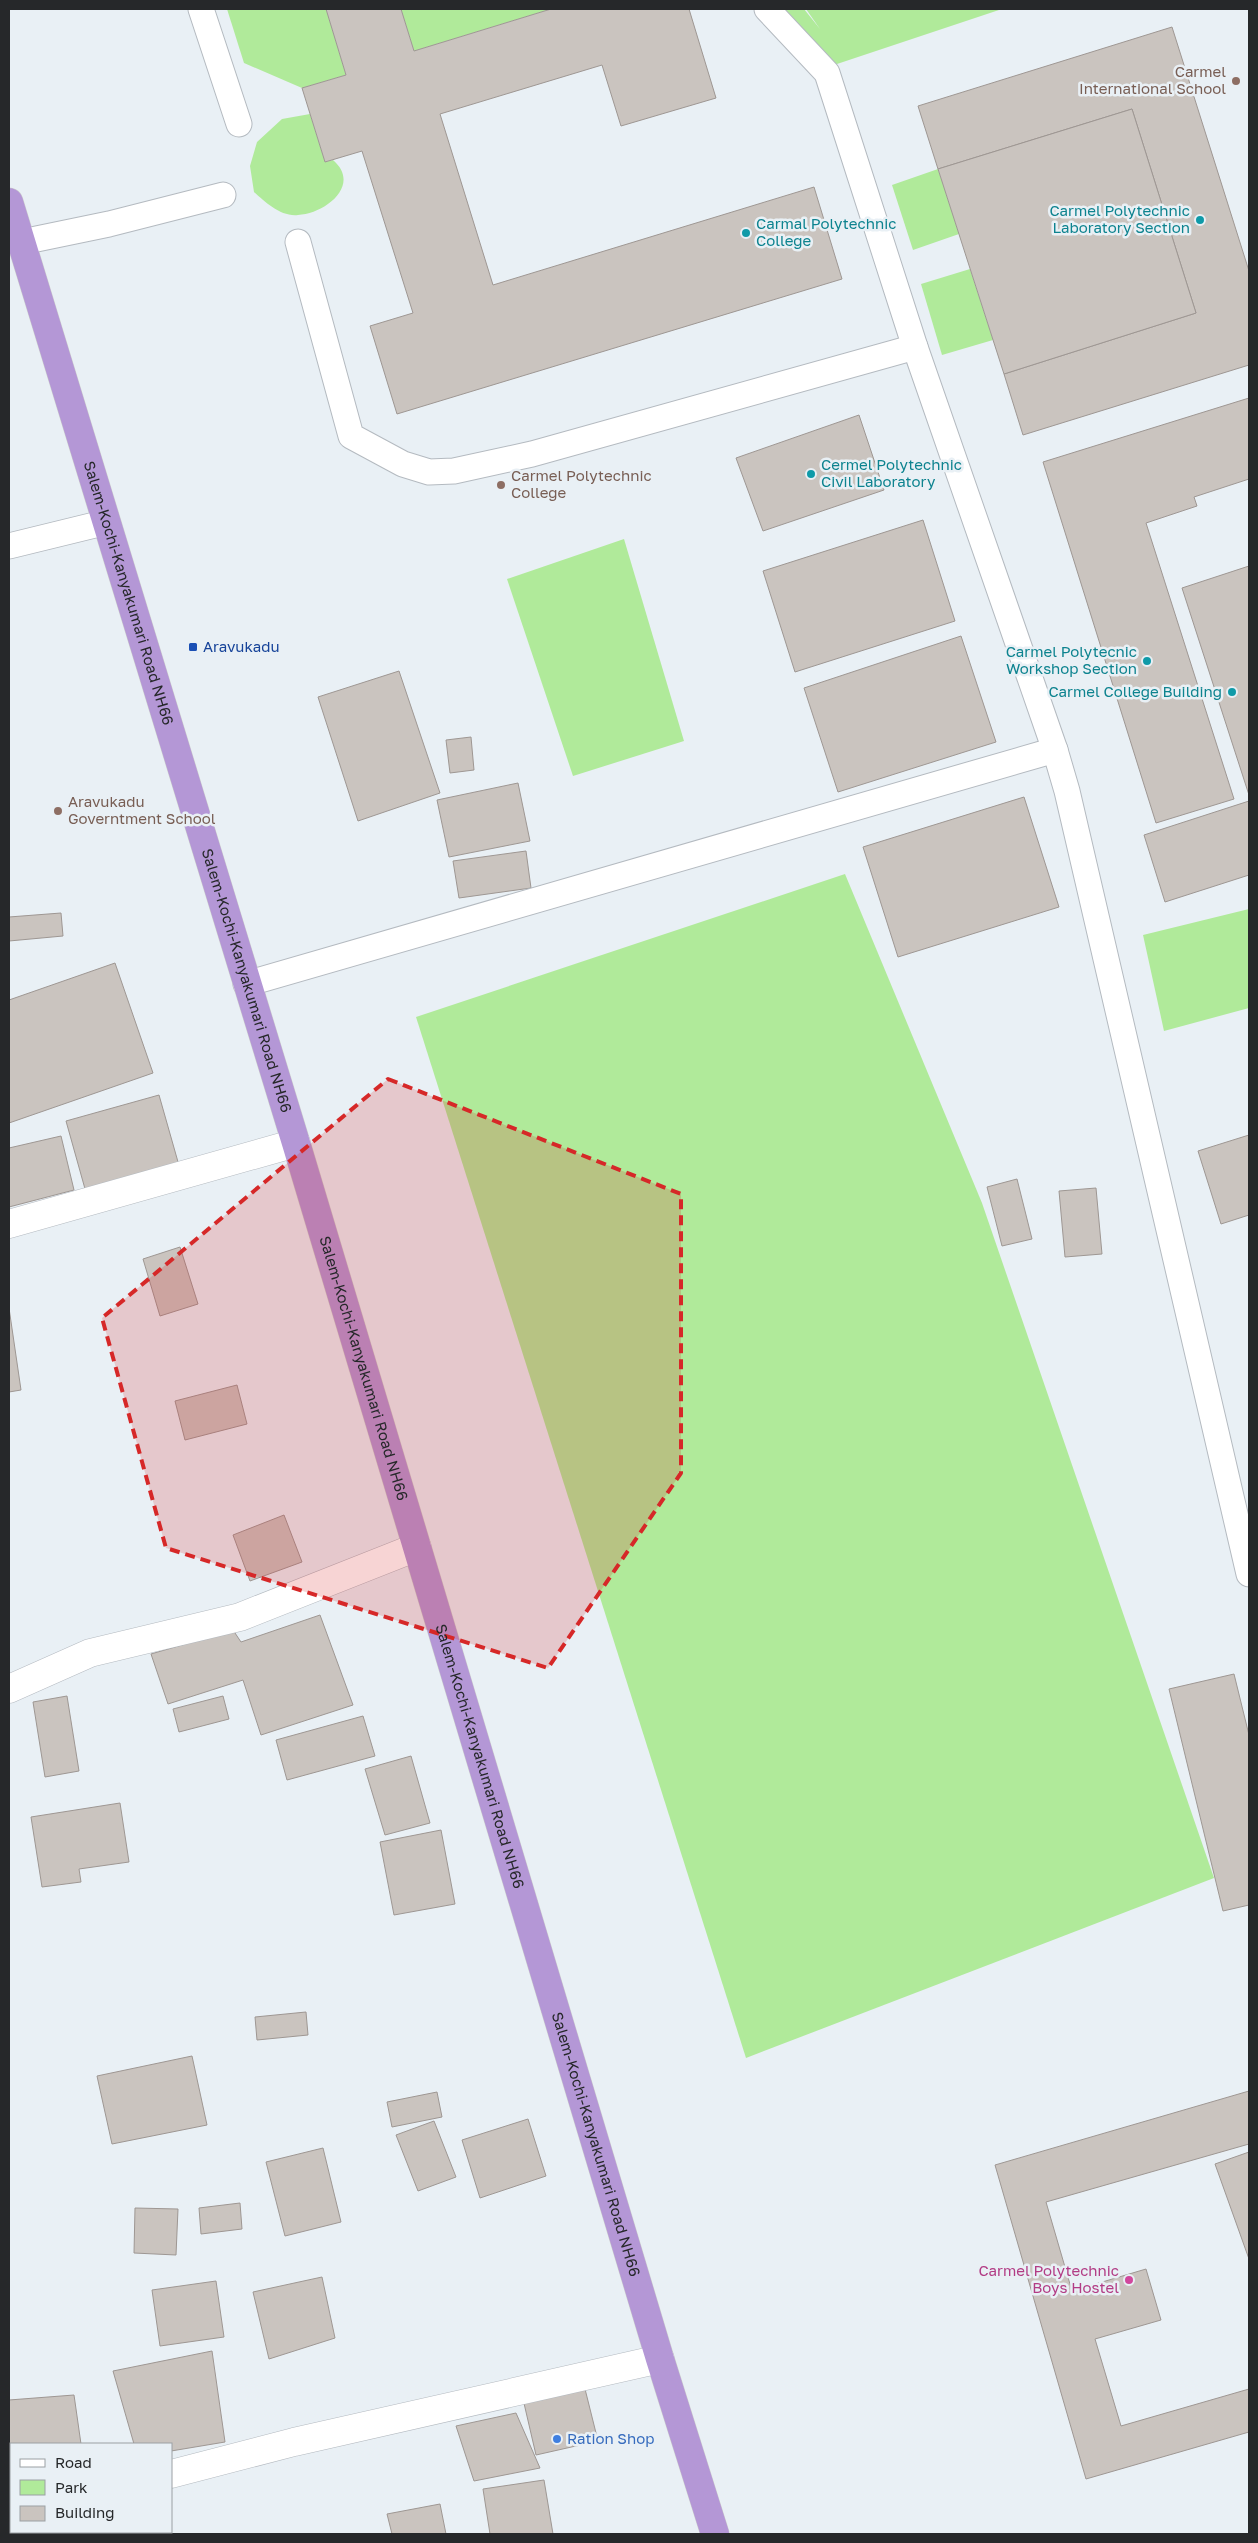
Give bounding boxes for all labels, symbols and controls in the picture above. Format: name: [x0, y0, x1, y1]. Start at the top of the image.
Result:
place label: Carmel International School: [1079, 62, 1226, 97]
marker: Carmel International School: [1230, 75, 1242, 87]
place label: Carmel Polytechnic Laboratory Section: [1049, 201, 1190, 236]
place label: Carmal Polytechnic College: [756, 214, 896, 249]
marker: Carmel Polytechnic Laboratory Section: [1194, 214, 1206, 226]
marker: Carmal Polytechnic College: [740, 227, 752, 239]
place label: Cermel Polytechnic Civil Laboratory: [821, 455, 962, 490]
street label: Salem-Kochi-Kanyakumari Road NH66: [81, 459, 178, 727]
place label: Carmel Polytechnic College: [511, 466, 652, 501]
marker: Cermel Polytechnic Civil Laboratory: [805, 468, 817, 480]
marker: Carmel Polytechnic College: [495, 479, 507, 491]
place label: Aravukadu: [203, 637, 280, 655]
marker: Aravukadu: [187, 641, 199, 653]
place label: Carmel Polytecnic Workshop Section: [1006, 642, 1137, 677]
marker: Carmel Polytecnic Workshop Section: [1141, 655, 1153, 667]
place label: Carmel College Building: [1048, 682, 1222, 700]
marker: Carmel College Building: [1226, 686, 1238, 698]
place label: Aravukadu Governtment School: [68, 792, 216, 827]
marker: Aravukadu Governtment School: [52, 805, 64, 817]
street label: Salem-Kochi-Kanyakumari Road NH66: [199, 846, 296, 1115]
street label: Salem-Kochi-Kanyakumari Road NH66: [316, 1234, 412, 1502]
street label: Salem-Kochi-Kanyakumari Road NH66: [432, 1622, 529, 1890]
street label: Salem-Kochi-Kanyakumari Road NH66: [549, 2010, 645, 2278]
place label: Carmel Polytechnic Boys Hostel: [978, 2261, 1119, 2296]
marker: Carmel Polytechnic Boys Hostel: [1123, 2274, 1135, 2286]
place label: Ration Shop: [567, 2429, 654, 2447]
marker: Ration Shop: [551, 2433, 563, 2445]
legend: [10, 2443, 172, 2533]
text: Road: [55, 2453, 92, 2471]
text: Park: [55, 2478, 88, 2496]
text: Building: [55, 2503, 115, 2521]

